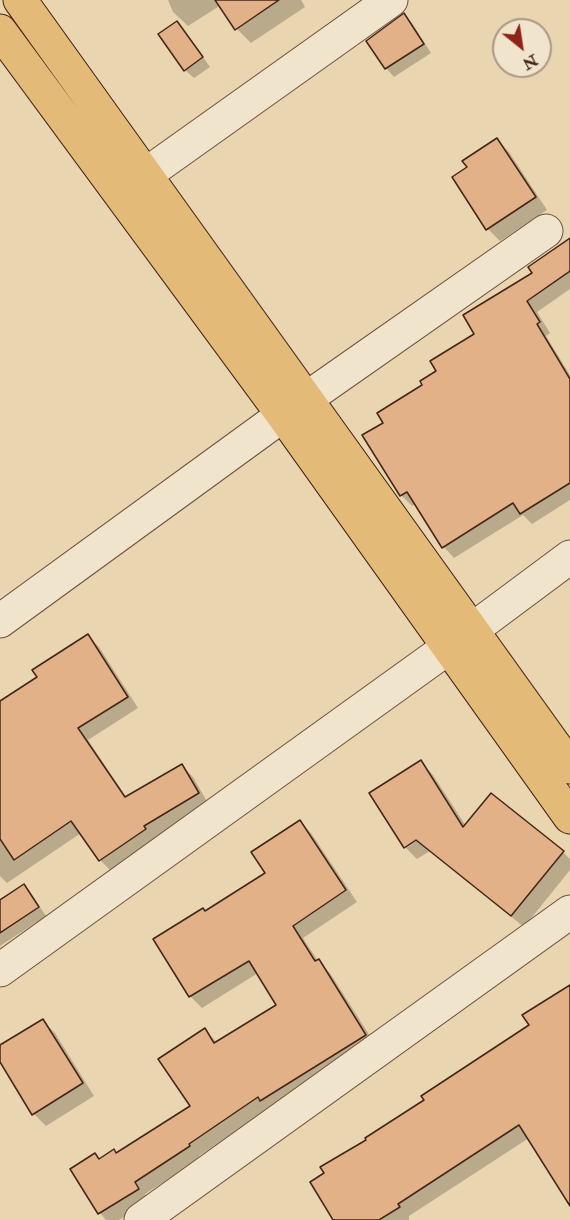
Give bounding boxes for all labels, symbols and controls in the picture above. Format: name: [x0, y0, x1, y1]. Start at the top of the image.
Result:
north arrow: [492, 18, 552, 78]
text: N: [519, 50, 541, 74]

